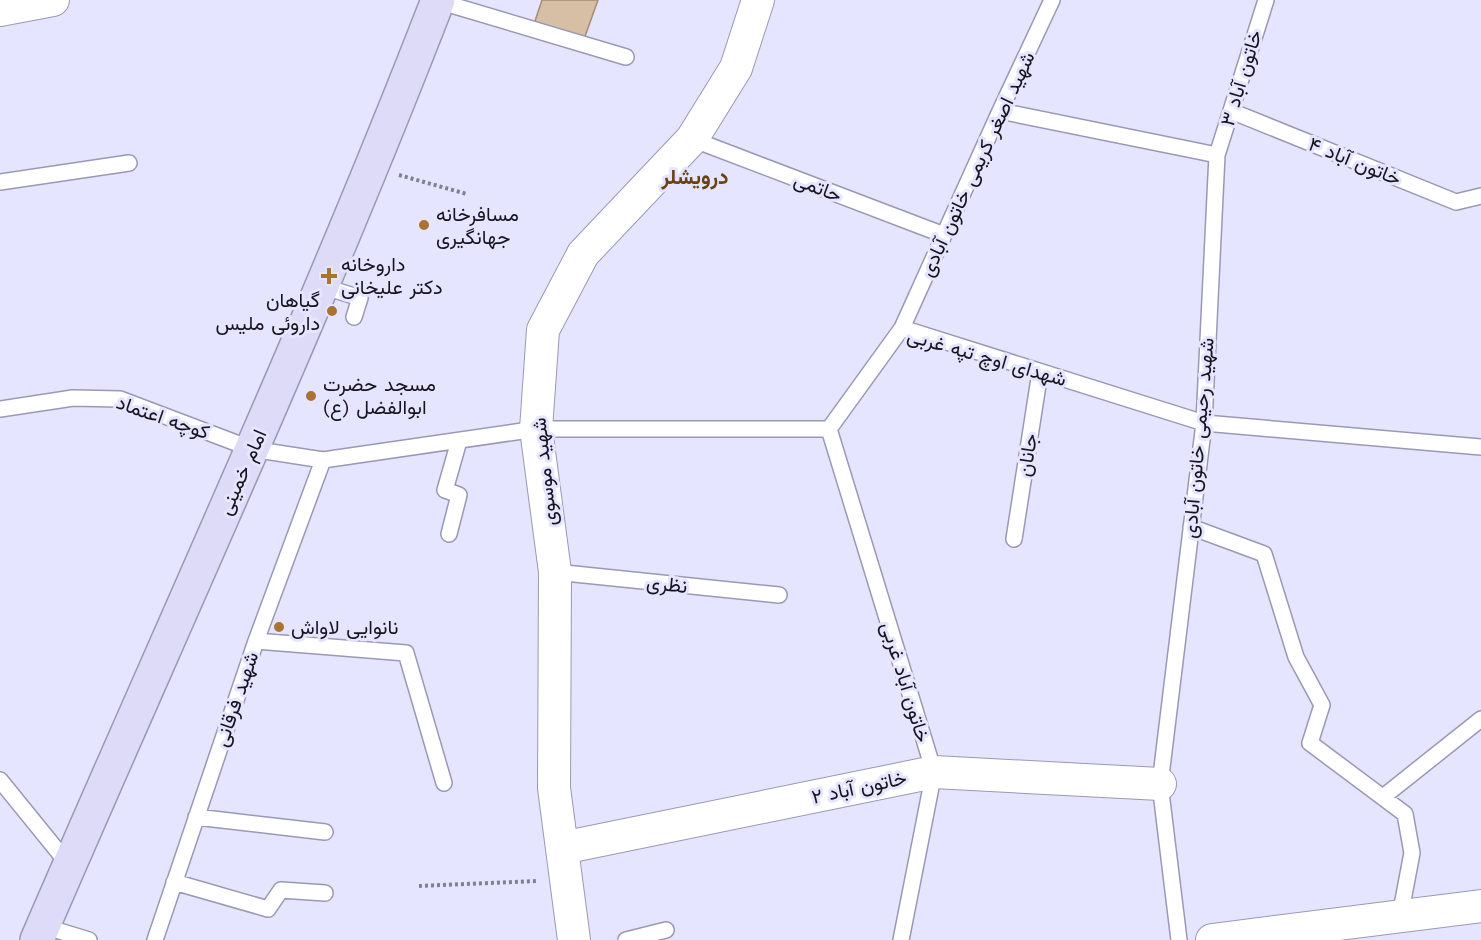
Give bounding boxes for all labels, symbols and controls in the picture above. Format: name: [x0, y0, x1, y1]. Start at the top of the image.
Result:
street label: خاتون آباد ۳: [1215, 27, 1268, 129]
street label: شهید اصغر کریمی خاتون آبادی: [914, 48, 1041, 281]
street label: خاتون آباد ۴: [1305, 132, 1405, 191]
district label: درویشلر: [661, 164, 729, 190]
street label: حاتمی: [791, 167, 845, 207]
place label: مسافرخانه جهانگیری: [436, 202, 519, 250]
marker: مسافرخانه جهانگیری: [417, 218, 431, 232]
place label: داروخانه دکتر علیخانی: [341, 252, 443, 300]
marker: داروخانه دکتر علیخانی: [322, 269, 336, 283]
place label: گیاهان داروئی ملیس: [215, 288, 320, 336]
marker: گیاهان داروئی ملیس: [325, 304, 339, 318]
street label: شهدای اوچ تپه غربی: [904, 323, 1069, 393]
street label: شهید رحیمی خاتون آبادی: [1177, 337, 1220, 539]
place label: مسجد حضرت ابوالفضل (ع): [323, 372, 436, 421]
marker: مسجد حضرت ابوالفضل (ع): [304, 389, 318, 403]
street label: کوچه اعتماد: [113, 390, 213, 446]
street label: شهید موسوی: [526, 417, 563, 527]
street label: امام خمینی: [213, 426, 272, 519]
street label: جانان: [1012, 432, 1042, 478]
street label: نظری: [645, 570, 689, 599]
place label: نانوایی لاواش: [291, 615, 398, 640]
street label: خاتون آباد غربی: [875, 619, 936, 745]
marker: نانوایی لاواش: [272, 620, 286, 634]
street label: شهید فرقانی: [209, 648, 264, 750]
street label: خاتون آباد ۲: [809, 765, 909, 810]

